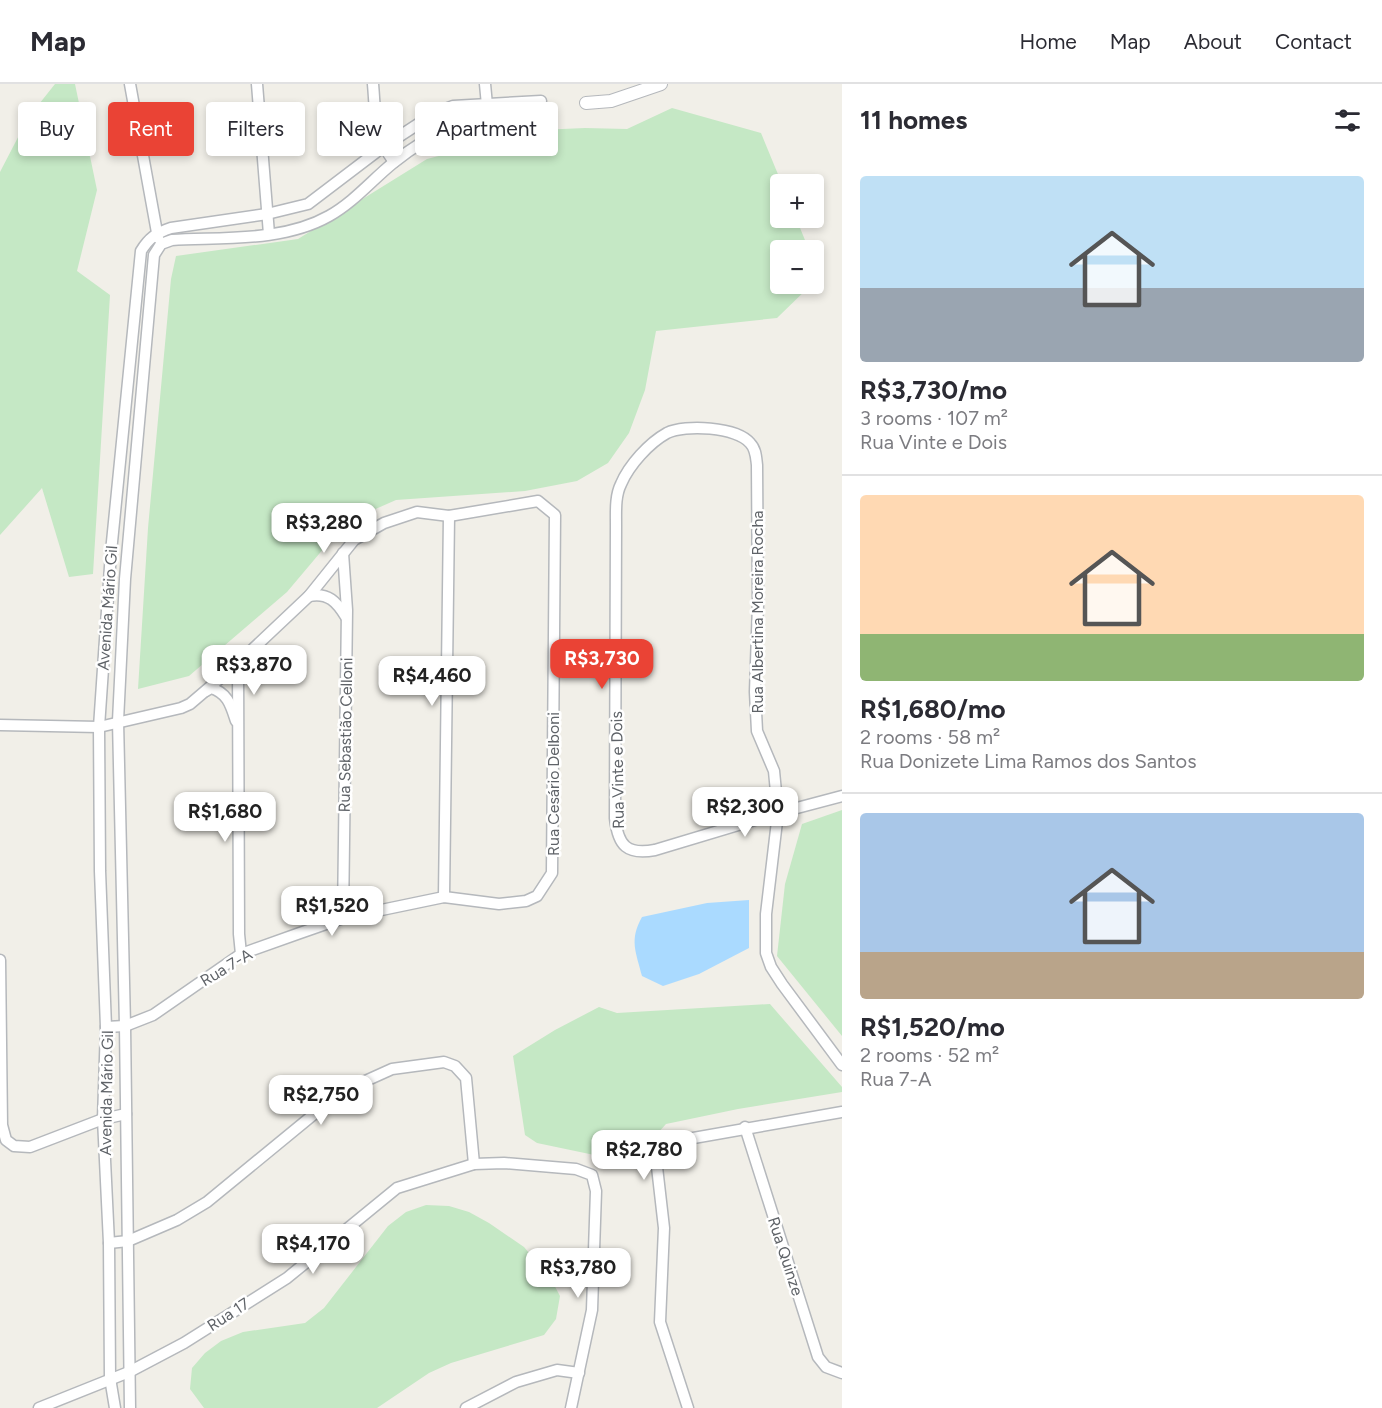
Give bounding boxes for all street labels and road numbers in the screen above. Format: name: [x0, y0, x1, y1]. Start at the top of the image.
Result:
street label: Rua Albertina Moreira Rocha: [748, 511, 767, 713]
street label: Avenida Mário Gil: [94, 545, 121, 671]
street label: Rua Sebastião Celloni: [335, 657, 356, 813]
street label: Rua Vinte e Dois: [607, 711, 628, 829]
street label: Rua Cesário Delboni: [544, 712, 563, 856]
street label: Rua 7-A: [197, 944, 256, 990]
street label: Avenida Mário Gil: [96, 1030, 117, 1156]
street label: Rua Quinze: [764, 1214, 807, 1298]
street label: Rua 17: [204, 1294, 253, 1335]

